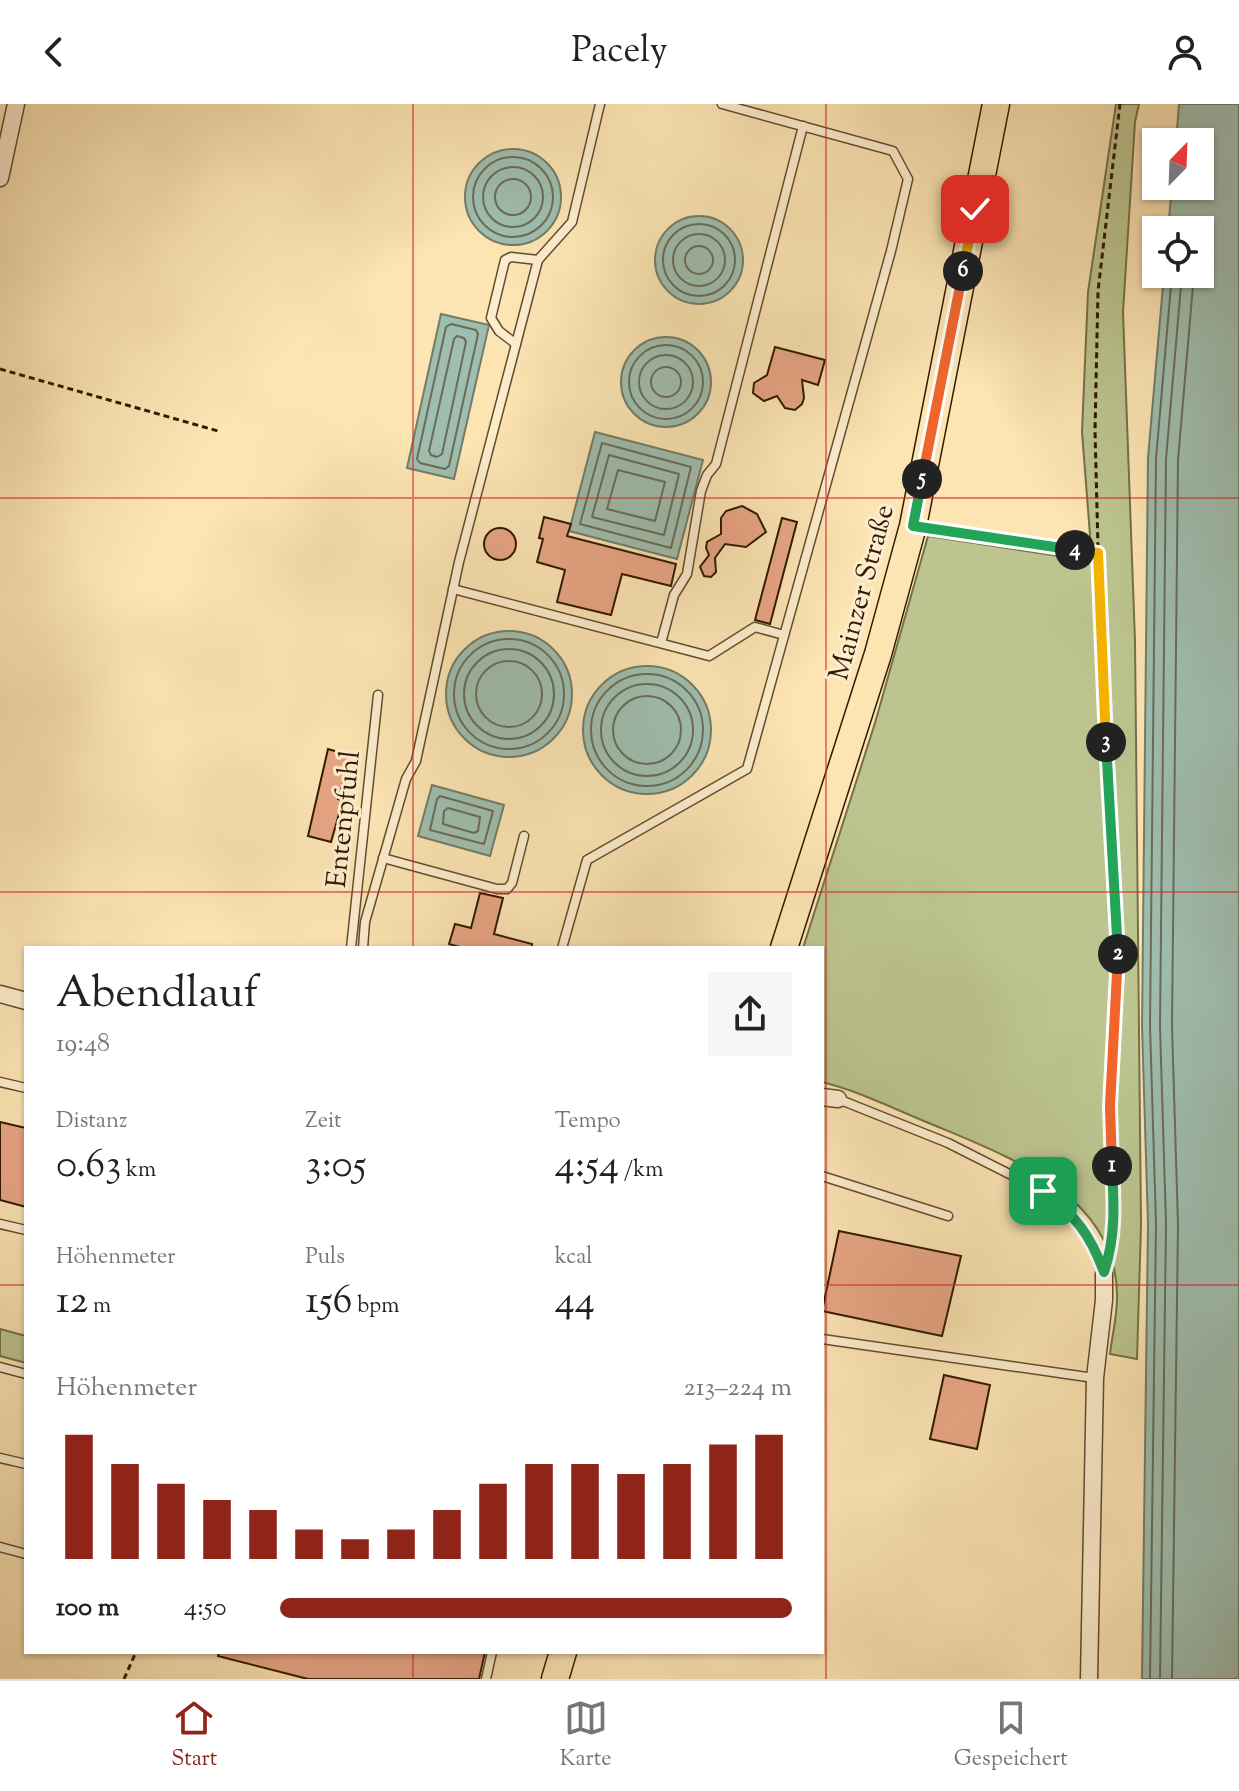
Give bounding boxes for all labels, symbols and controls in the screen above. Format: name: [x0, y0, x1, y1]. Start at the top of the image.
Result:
text: Pacely: [571, 26, 668, 78]
icon: back: [32, 30, 76, 74]
icon: person: [1163, 30, 1207, 74]
north arrow: [1142, 128, 1214, 200]
map controls: [1142, 128, 1214, 288]
pin: [941, 175, 1009, 243]
icon: check: [953, 187, 997, 231]
button: locate: [1142, 216, 1214, 288]
pin: 6: [943, 251, 983, 291]
text: 6: [958, 255, 968, 287]
pin: 5: [902, 459, 942, 499]
text: 5: [918, 463, 926, 495]
street label: Mainzer Straße: [820, 500, 906, 685]
pin: 4: [1055, 530, 1095, 570]
text: 4: [1069, 534, 1081, 566]
pin: 3: [1086, 722, 1126, 762]
text: 3: [1102, 726, 1110, 758]
street label: Entenpfuhl: [318, 749, 372, 890]
pin: 2: [1098, 934, 1138, 974]
text: 2: [1113, 938, 1123, 970]
text: Abendlauf: [56, 964, 259, 1027]
button: share: [708, 972, 792, 1056]
text: 19:48: [56, 1026, 110, 1063]
text: Distanz: [56, 1106, 127, 1138]
text: Zeit: [305, 1106, 342, 1138]
text: Tempo: [555, 1106, 621, 1138]
text: 0.63: [56, 1138, 121, 1195]
text: 3:05: [305, 1138, 366, 1195]
text: 4:54: [555, 1138, 619, 1195]
pin: 1: [1092, 1146, 1132, 1186]
text: 1: [1108, 1150, 1116, 1182]
text: km: [121, 1155, 156, 1187]
text: /km: [619, 1155, 664, 1187]
pin: [1009, 1157, 1077, 1225]
icon: arrive: [1021, 1169, 1065, 1213]
text: Höhenmeter: [56, 1242, 175, 1274]
text: Puls: [305, 1242, 345, 1274]
text: kcal: [555, 1242, 592, 1274]
text: 12: [56, 1274, 88, 1331]
text: 156: [305, 1274, 353, 1331]
text: 44: [555, 1274, 595, 1331]
text: m: [88, 1291, 111, 1323]
text: bpm: [353, 1291, 399, 1323]
text: Höhenmeter: [56, 1370, 197, 1407]
text: 213–224 m: [684, 1370, 792, 1407]
text: 100 m: [56, 1590, 119, 1627]
text: 4:50: [184, 1590, 227, 1627]
tab: Start: [171, 1696, 217, 1776]
tab: Karte: [560, 1696, 611, 1776]
tab: Gespeichert: [954, 1696, 1068, 1776]

